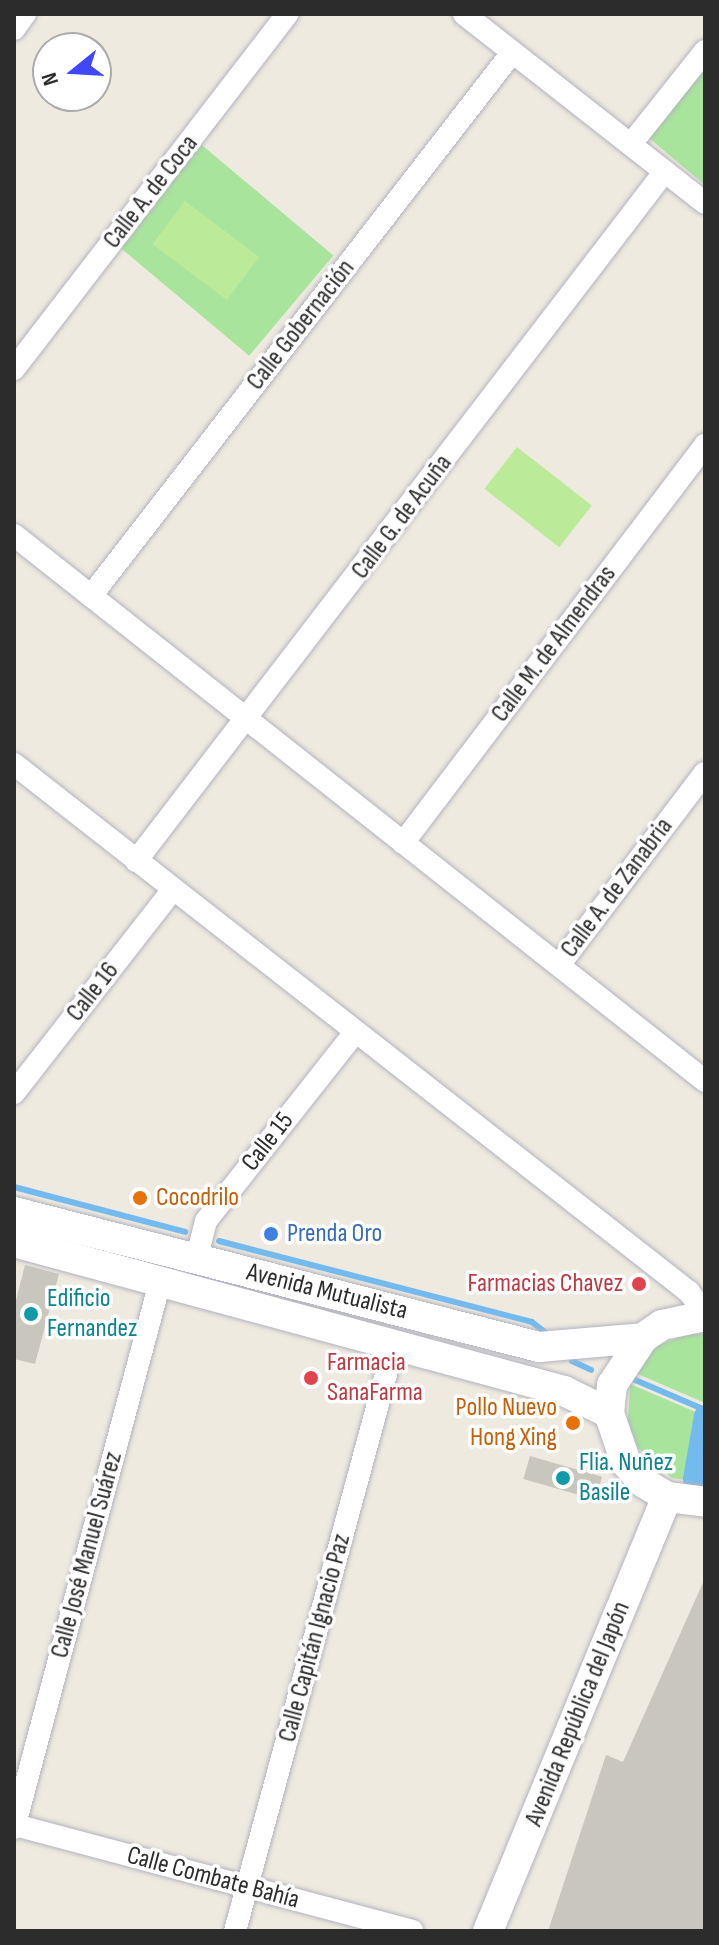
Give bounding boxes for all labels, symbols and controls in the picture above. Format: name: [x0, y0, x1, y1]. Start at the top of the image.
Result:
north arrow: [32, 32, 112, 112]
text: N: [36, 69, 65, 89]
street label: Calle A. de Coca: [97, 129, 205, 255]
street label: Calle Gobernación: [240, 253, 362, 397]
street label: Calle G. de Acuña: [345, 449, 459, 585]
street label: Calle M. de Almendras: [485, 559, 623, 729]
street label: Calle A. de Zanabria: [554, 812, 680, 964]
street label: Calle 16: [60, 956, 126, 1028]
street label: Calle 15: [235, 1106, 301, 1178]
place label: Cocodrilo: [156, 1182, 239, 1214]
marker: Cocodrilo: [131, 1189, 149, 1207]
place label: Prenda Oro: [287, 1218, 382, 1250]
marker: Prenda Oro: [262, 1225, 280, 1243]
street label: Avenida Mutualista: [243, 1257, 411, 1327]
place label: Farmacias Chavez: [468, 1268, 623, 1300]
marker: Farmacias Chavez: [630, 1275, 648, 1293]
place label: Edificio Fernandez: [47, 1283, 137, 1344]
marker: Edificio Fernandez: [22, 1305, 40, 1323]
place label: Farmacia SanaFarma: [327, 1347, 423, 1408]
marker: Farmacia SanaFarma: [302, 1369, 320, 1387]
place label: Pollo Nuevo Hong Xing: [456, 1392, 557, 1454]
marker: Pollo Nuevo Hong Xing: [564, 1414, 582, 1432]
place label: Flia. Nuñez Basile: [579, 1447, 673, 1508]
street label: Calle José Manuel Suárez: [44, 1448, 130, 1662]
marker: Flia. Nuñez Basile: [554, 1469, 572, 1487]
street label: Calle Capitán Ignacio Paz: [272, 1531, 358, 1745]
street label: Avenida República del Japón: [519, 1597, 637, 1831]
street label: Calle Combate Bahía: [123, 1840, 303, 1916]

